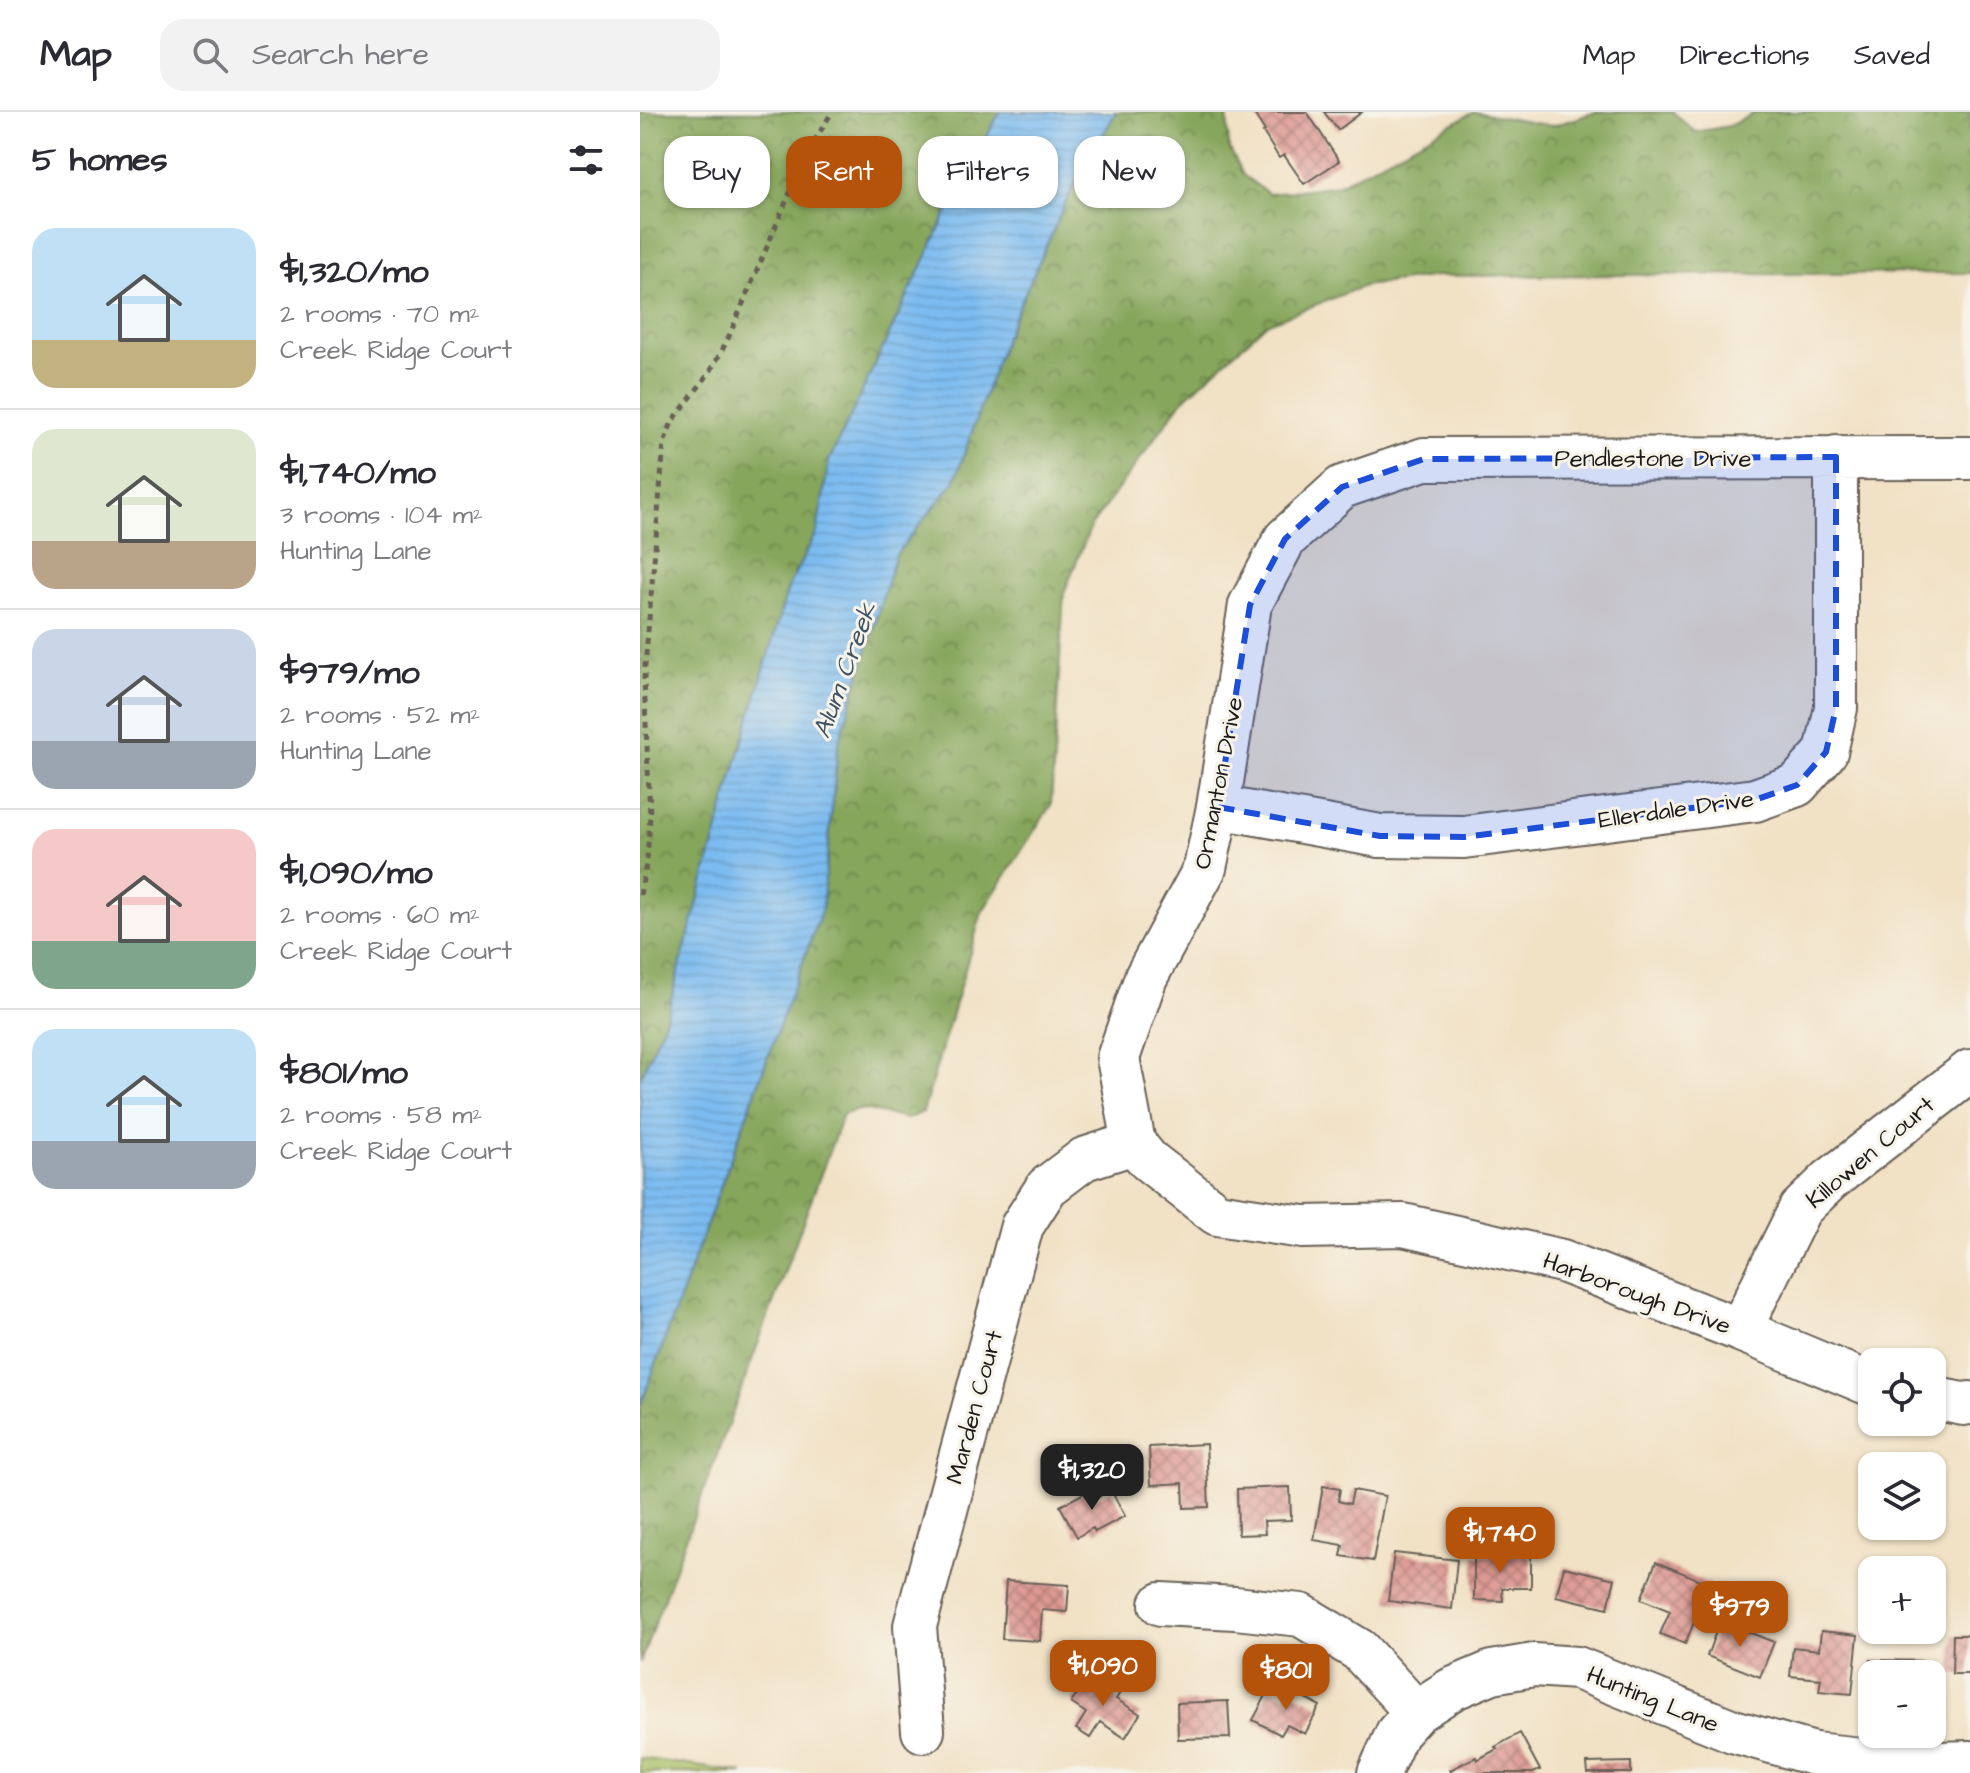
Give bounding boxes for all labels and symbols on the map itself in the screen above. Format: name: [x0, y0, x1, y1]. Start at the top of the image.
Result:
street label: Pendlestone Drive: [1554, 442, 1752, 476]
water label: Alum Creek: [804, 597, 886, 743]
street label: Ormanton Drive: [1186, 694, 1252, 872]
street label: Ellerdale Drive: [1596, 782, 1756, 838]
street label: Killowen Court: [1799, 1089, 1943, 1217]
street label: Harborough Drive: [1538, 1244, 1735, 1345]
street label: Marden Court: [938, 1326, 1012, 1488]
pin: $1,320: [1027, 1444, 1157, 1512]
pin: $1,740: [1435, 1507, 1565, 1575]
pin: $979: [1693, 1581, 1787, 1649]
pin: $1,090: [1038, 1640, 1168, 1708]
pin: $801: [1239, 1644, 1333, 1712]
street label: Hunting Lane: [1581, 1658, 1724, 1743]

